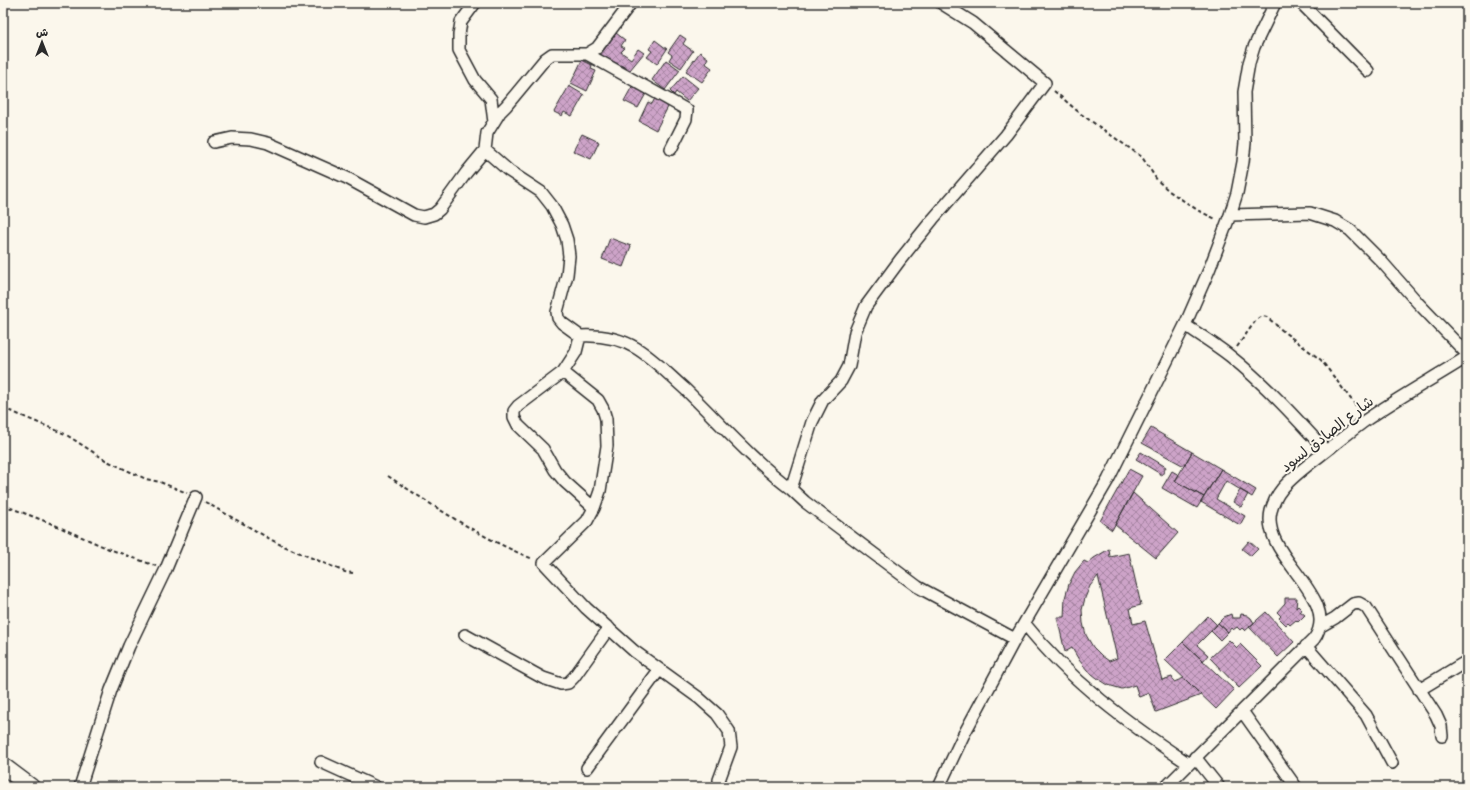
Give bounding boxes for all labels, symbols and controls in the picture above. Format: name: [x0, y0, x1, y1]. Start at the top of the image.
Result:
north arrow: [22, 22, 62, 62]
text: ش: [36, 25, 48, 39]
street label: شارع الصادق لسود: [1276, 390, 1378, 477]

